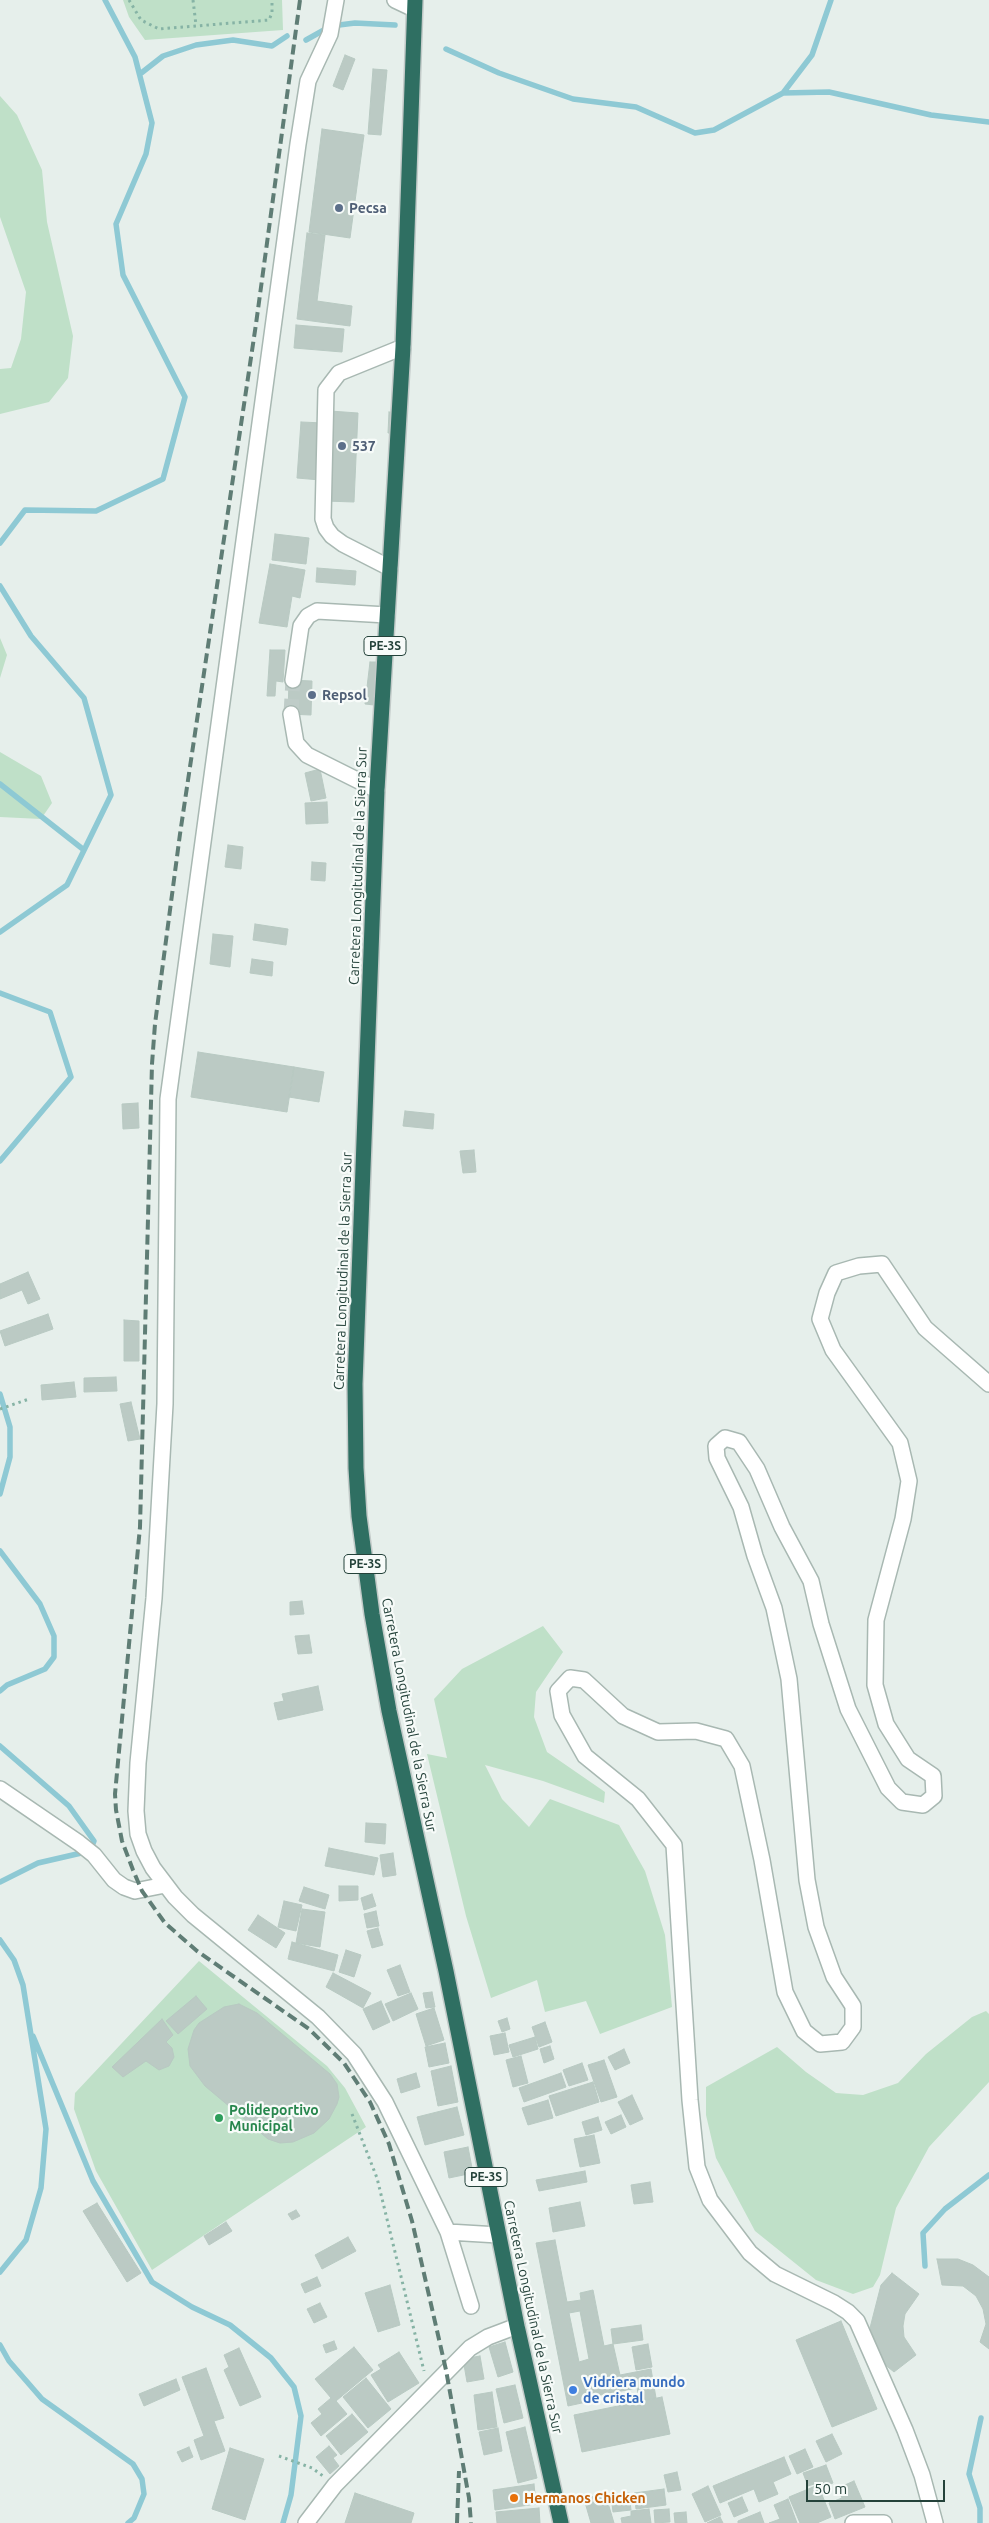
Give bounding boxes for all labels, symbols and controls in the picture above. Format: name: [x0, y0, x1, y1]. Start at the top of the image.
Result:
place label: Pecsa: [349, 200, 387, 216]
marker: Pecsa: [333, 202, 345, 214]
place label: 537: [352, 438, 376, 454]
marker: 537: [336, 440, 348, 452]
road number: PE-3S: [364, 636, 406, 656]
place label: Repsol: [322, 687, 367, 703]
marker: Repsol: [306, 689, 318, 701]
street label: Carretera Longitudinal de la Sierra Sur: [345, 747, 371, 985]
street label: Carretera Longitudinal de la Sierra Sur: [330, 1152, 356, 1390]
road number: PE-3S: [344, 1555, 386, 1574]
street label: Carretera Longitudinal de la Sierra Sur: [378, 1596, 440, 1834]
place label: Polideportivo Municipal: [229, 2102, 319, 2134]
marker: Polideportivo Municipal: [213, 2112, 225, 2124]
road number: PE-3S: [465, 2168, 507, 2186]
street label: Carretera Longitudinal de la Sierra Sur: [500, 2199, 566, 2435]
place label: Vidriera mundo de cristal: [583, 2374, 685, 2406]
marker: Vidriera mundo de cristal: [567, 2384, 579, 2396]
scale bar: [809, 2470, 948, 2502]
text: 50 m: [814, 2480, 847, 2497]
place label: Hermanos Chicken: [524, 2490, 646, 2506]
marker: Hermanos Chicken: [508, 2492, 520, 2504]

